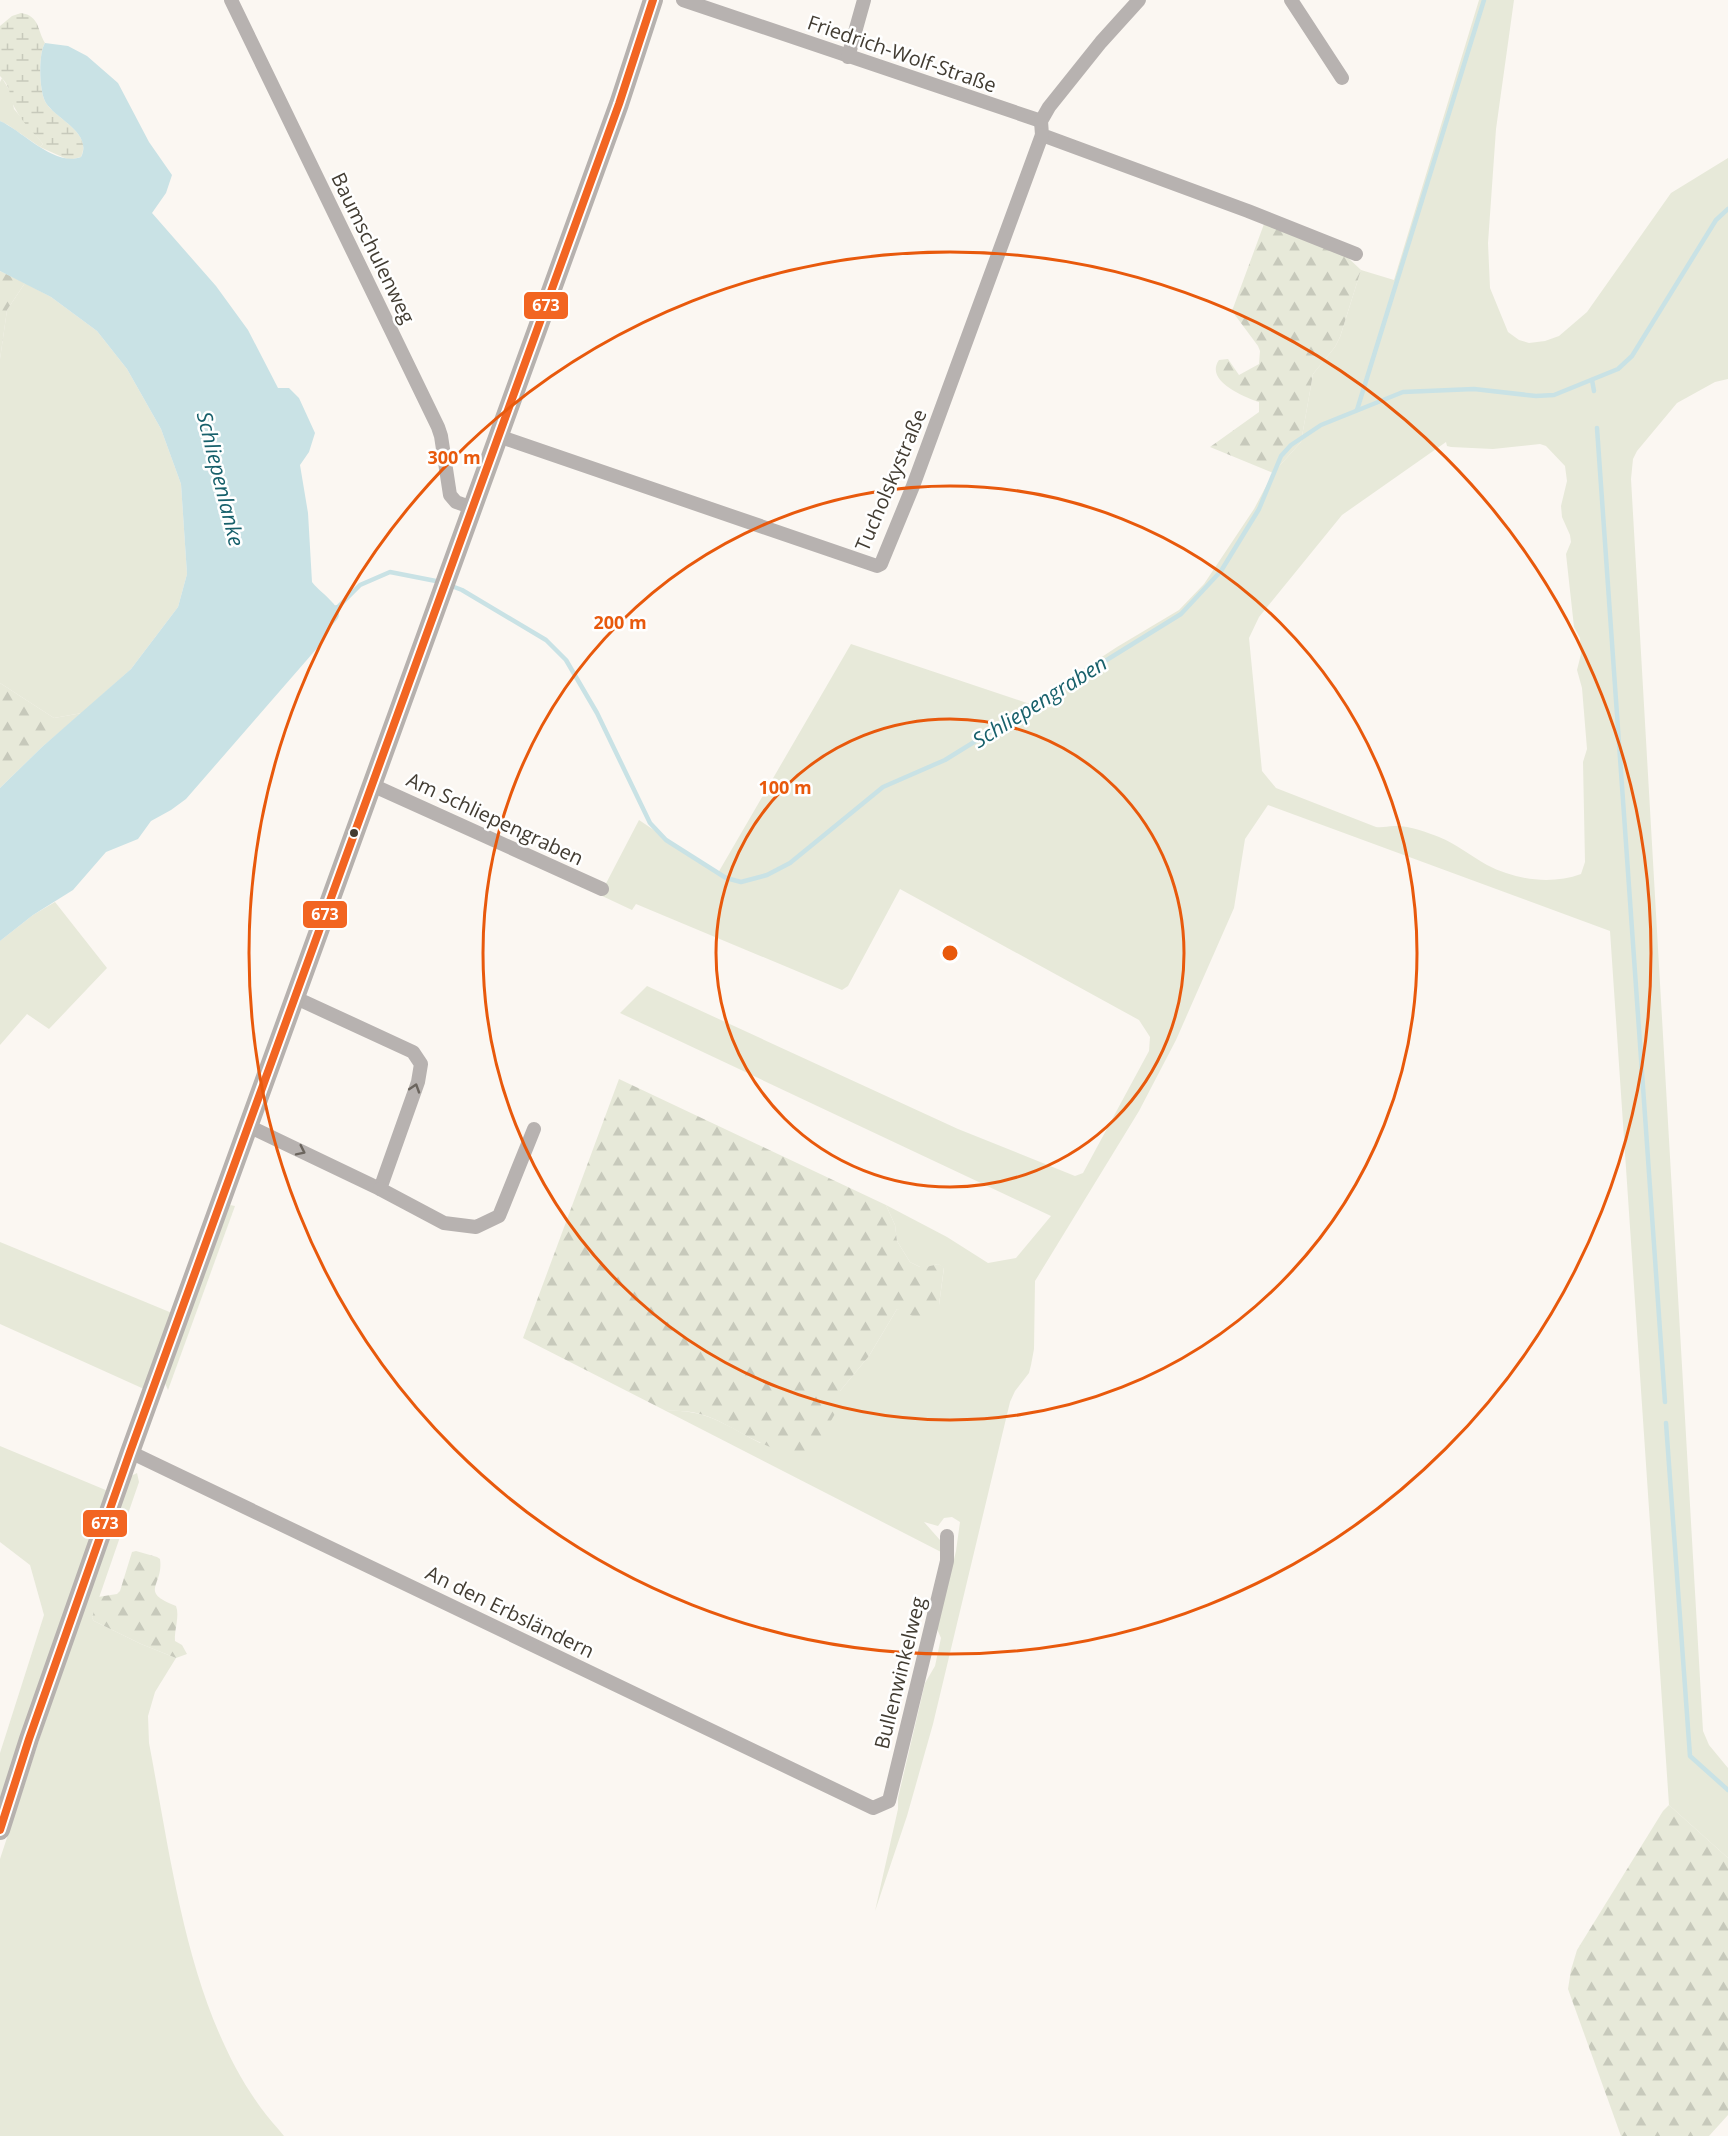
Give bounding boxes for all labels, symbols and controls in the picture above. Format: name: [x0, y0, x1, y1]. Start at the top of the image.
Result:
street label: Friedrich-Wolf-Straße: [804, 8, 1000, 99]
street label: Baumschulenweg: [325, 168, 422, 328]
line badge: 673: [523, 291, 569, 320]
text: 673: [532, 294, 560, 316]
street label: Tucholskystraße: [848, 405, 933, 555]
water label: Schliepenlanke: [191, 408, 251, 549]
text: 300 m: [427, 445, 481, 469]
text: 200 m: [593, 610, 647, 634]
water label: Schliepengraben: [967, 649, 1112, 754]
street label: Am Schliepengraben: [402, 766, 588, 871]
text: 100 m: [758, 775, 812, 799]
unlabelled marker: [348, 827, 360, 839]
line badge: 673: [302, 900, 348, 929]
text: 673: [311, 903, 339, 925]
centre of rings: [940, 943, 960, 963]
one-way arrow: [408, 1083, 421, 1094]
one-way arrow: [294, 1144, 305, 1155]
line badge: 673: [82, 1509, 128, 1538]
text: 673: [91, 1512, 119, 1534]
street label: An den Erbsländern: [421, 1559, 599, 1664]
street label: Bullenwinkelweg: [868, 1594, 932, 1752]

